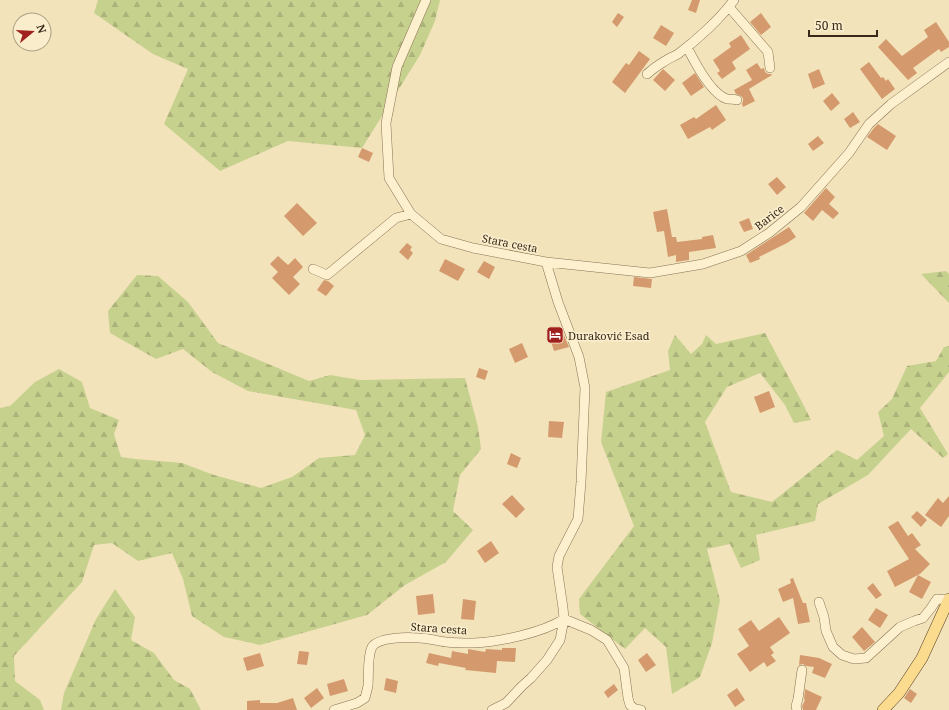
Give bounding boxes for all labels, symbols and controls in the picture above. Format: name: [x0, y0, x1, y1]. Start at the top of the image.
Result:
north arrow: [12, 12, 52, 52]
scale bar: [809, 12, 877, 38]
text: 50 m: [815, 17, 843, 34]
text: N: [34, 22, 51, 36]
street label: Barice: [751, 201, 787, 233]
street label: Stara cesta: [481, 230, 539, 256]
hotel icon: Duraković Esad: [545, 325, 565, 345]
place label: Duraković Esad: [568, 328, 650, 343]
street label: Stara cesta: [410, 619, 468, 637]

